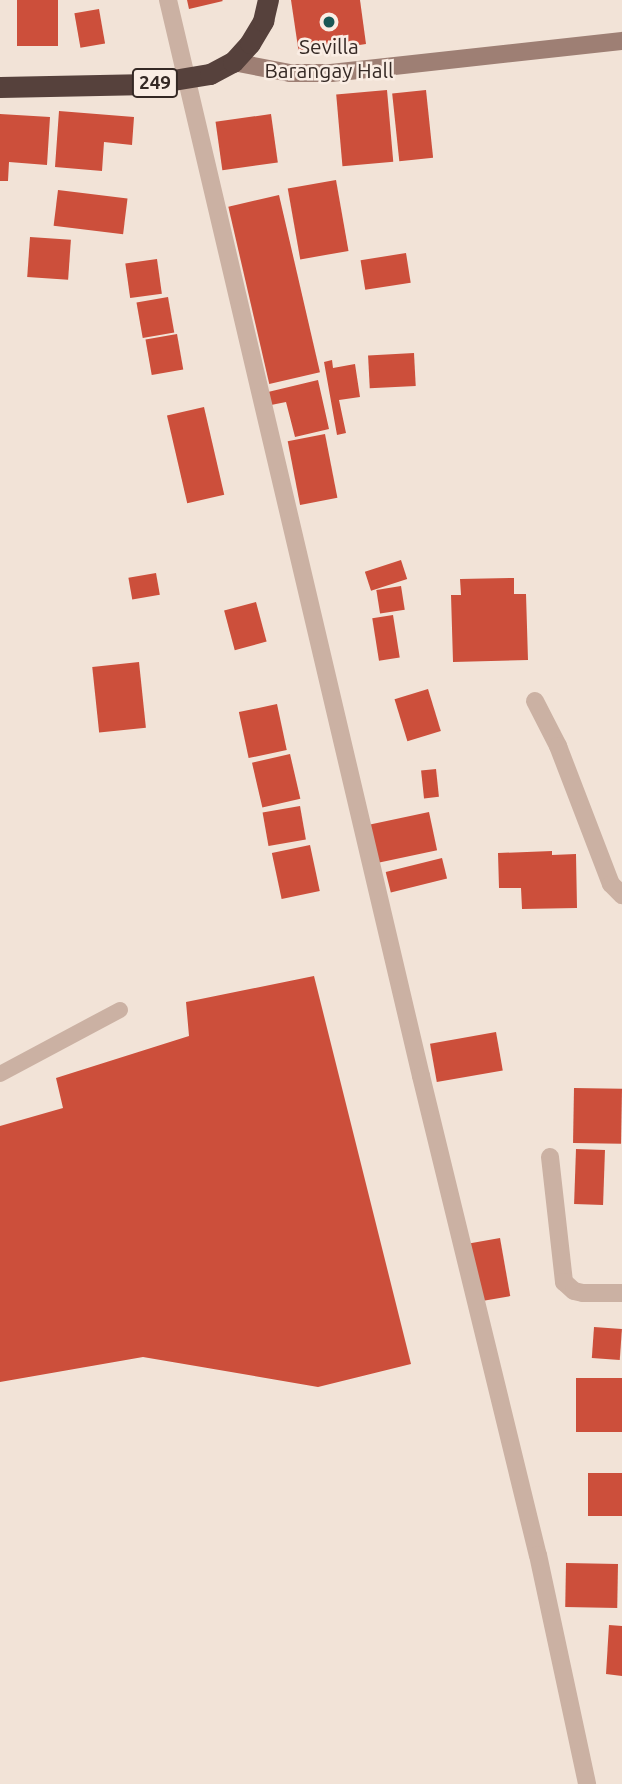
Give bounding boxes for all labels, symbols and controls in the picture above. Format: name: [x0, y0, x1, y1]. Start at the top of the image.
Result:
marker: Sevilla Barangay Hall: [321, 14, 337, 30]
place label: Sevilla Barangay Hall: [264, 33, 394, 83]
road number: 249: [130, 68, 180, 99]

